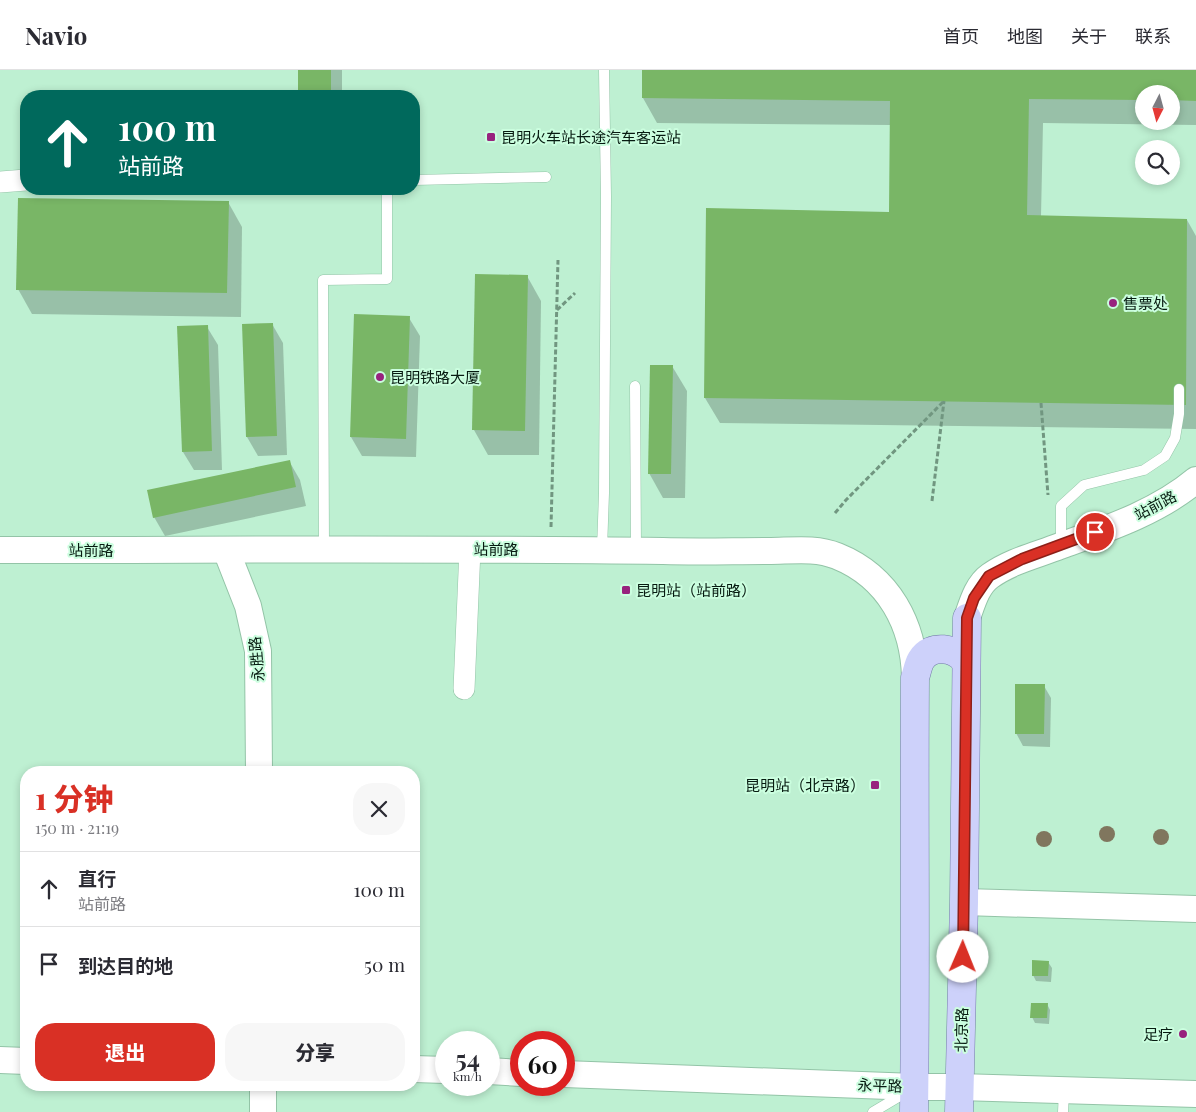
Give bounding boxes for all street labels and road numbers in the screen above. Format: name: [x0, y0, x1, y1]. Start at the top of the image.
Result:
street label: 站前路: [1130, 486, 1180, 524]
street label: 站前路: [473, 539, 519, 559]
street label: 站前路: [68, 540, 114, 560]
street label: 永胜路: [244, 636, 268, 682]
street label: 北京路: [951, 1007, 971, 1053]
street label: 永平路: [857, 1074, 903, 1096]

